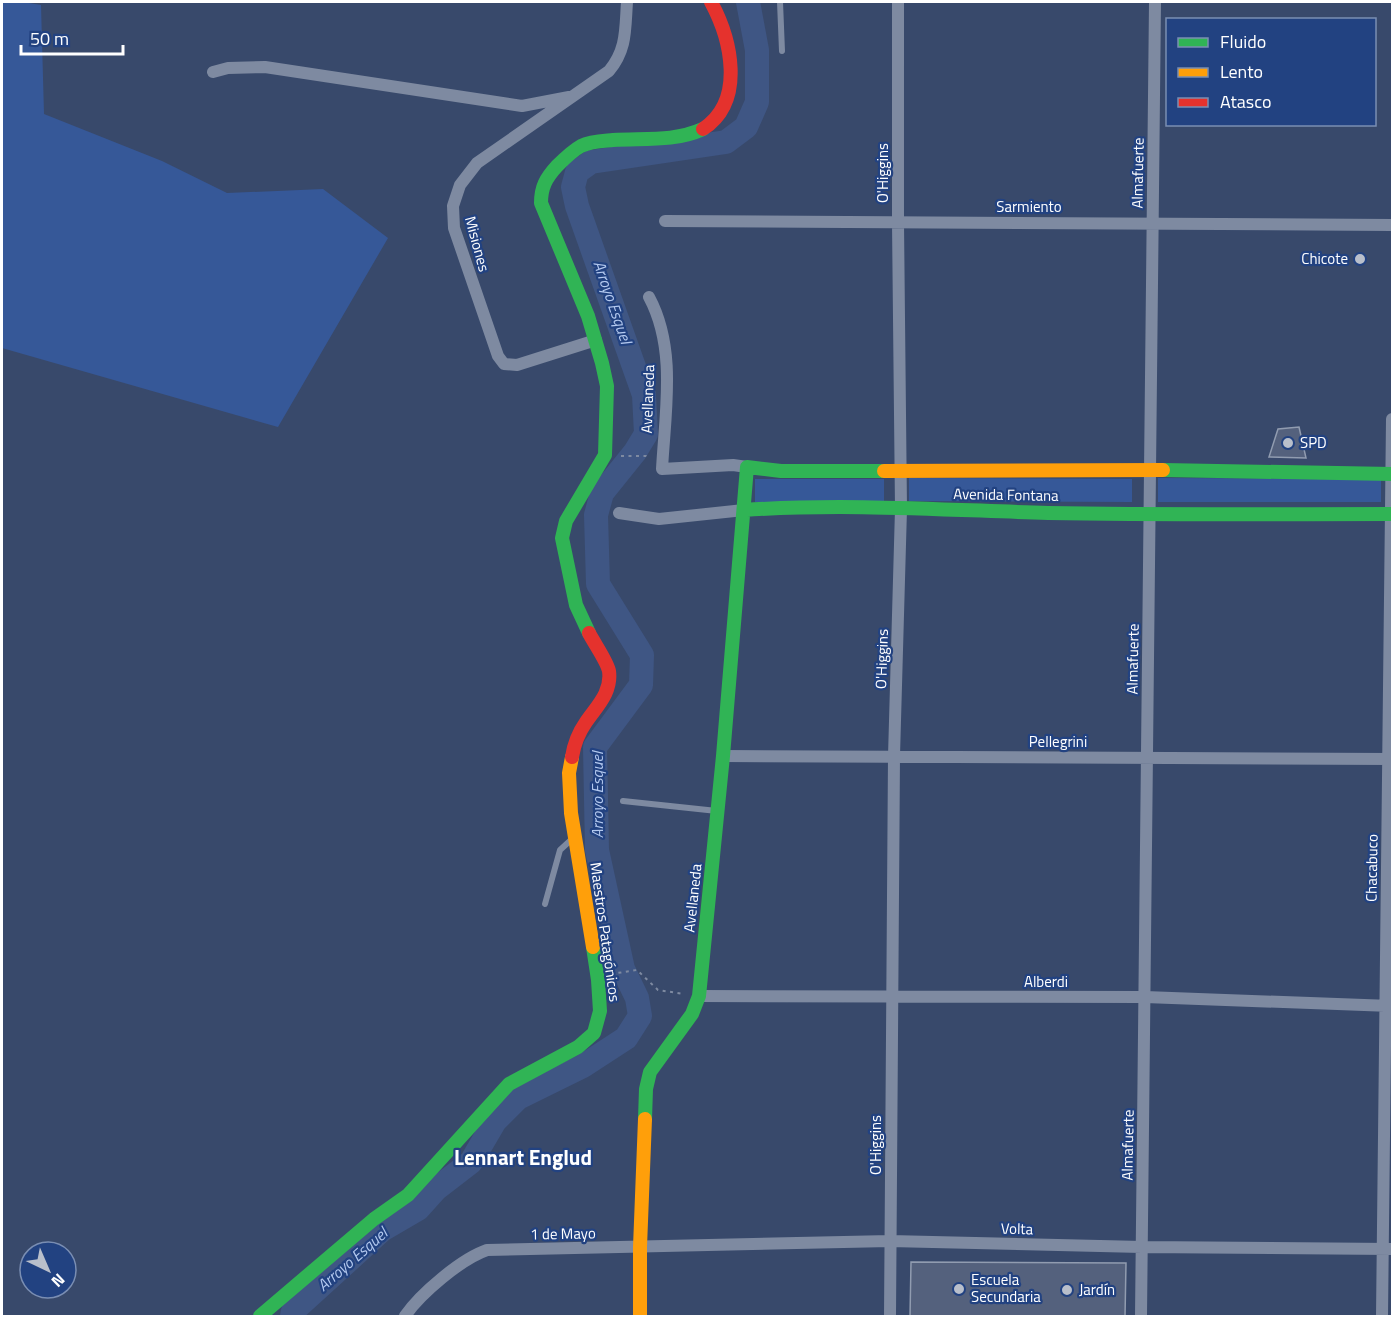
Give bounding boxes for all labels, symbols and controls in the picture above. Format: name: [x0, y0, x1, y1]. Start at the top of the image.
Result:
scale bar: [21, 18, 123, 56]
legend: [1166, 18, 1376, 126]
text: 50 m: [30, 25, 69, 52]
text: Fluido: [1220, 28, 1266, 55]
text: Lento: [1220, 58, 1263, 85]
text: Atasco: [1220, 88, 1271, 115]
street label: Almafuerte: [1125, 137, 1150, 209]
street label: O'Higgins: [871, 143, 894, 203]
street label: Sarmiento: [996, 195, 1062, 218]
street label: Misiones: [459, 214, 496, 274]
place label: Chicote: [1301, 247, 1348, 270]
marker: Chicote: [1353, 252, 1367, 266]
water label: Arroyo Esquel: [588, 257, 639, 348]
street label: Avellaneda: [635, 364, 660, 434]
place label: SPD: [1300, 431, 1327, 454]
marker: SPD: [1281, 436, 1295, 450]
street label: Avenida Fontana: [953, 482, 1059, 507]
street label: Almafuerte: [1120, 623, 1145, 695]
street label: O'Higgins: [869, 628, 894, 689]
street label: Pellegrini: [1029, 730, 1087, 753]
water label: Arroyo Esquel: [585, 750, 609, 838]
street label: Chacabuco: [1359, 834, 1384, 902]
street label: Maestros Patagónicos: [584, 861, 627, 1003]
street label: Avellaneda: [677, 862, 708, 933]
street label: Alberdi: [1024, 970, 1068, 993]
street label: Almafuerte: [1115, 1109, 1140, 1181]
street label: O'Higgins: [864, 1115, 887, 1175]
district label: Lennart Englud: [454, 1141, 592, 1173]
street label: Volta: [1001, 1217, 1034, 1240]
water label: Arroyo Esquel: [311, 1220, 394, 1296]
street label: 1 de Mayo: [530, 1221, 596, 1246]
north arrow: [18, 1240, 78, 1300]
text: N: [46, 1268, 71, 1293]
place label: Escuela Secundaria: [971, 1268, 1041, 1308]
place label: Jardín: [1079, 1278, 1115, 1301]
marker: Escuela Secundaria: [952, 1282, 966, 1296]
marker: Jardín: [1060, 1283, 1074, 1297]

